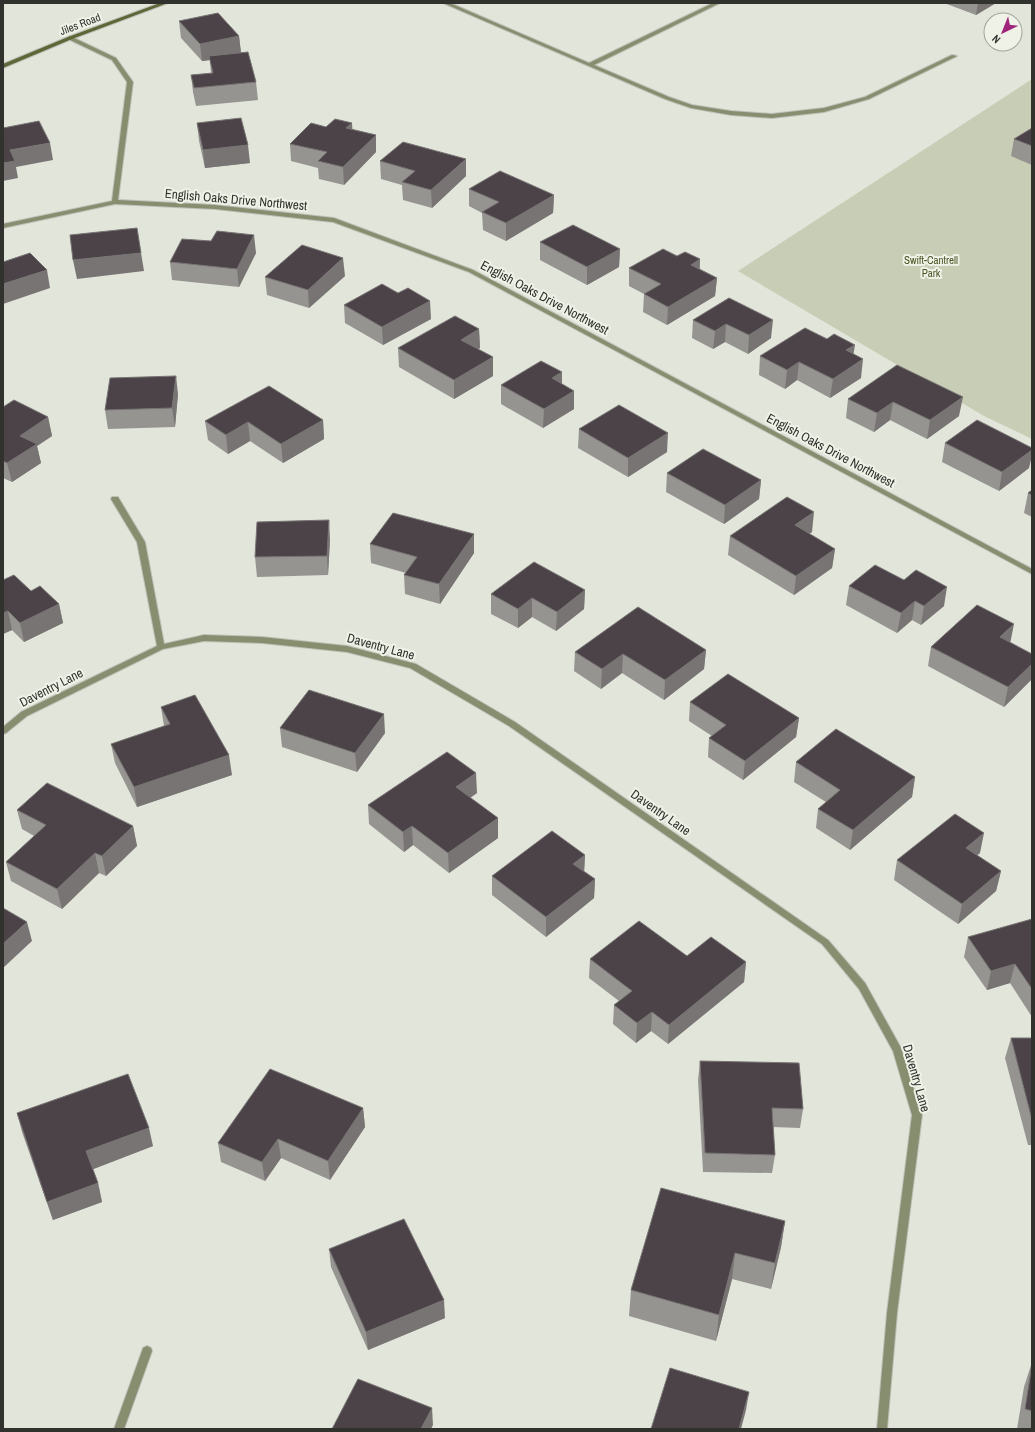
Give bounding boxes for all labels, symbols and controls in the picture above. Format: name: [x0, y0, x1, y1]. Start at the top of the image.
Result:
street label: Jiles Road: [58, 10, 102, 38]
north arrow: [983, 12, 1023, 52]
text: N: [989, 32, 1003, 47]
street label: English Oaks Drive Northwest: [164, 185, 308, 214]
park label: Swift-Cantrell Park: [904, 253, 958, 280]
street label: English Oaks Drive Northwest: [478, 256, 612, 338]
street label: English Oaks Drive Northwest: [764, 409, 898, 491]
street label: Daventry Lane: [345, 629, 417, 664]
street label: Daventry Lane: [16, 664, 86, 711]
street label: Daventry Lane: [627, 786, 694, 839]
street label: Daventry Lane: [899, 1042, 934, 1114]

